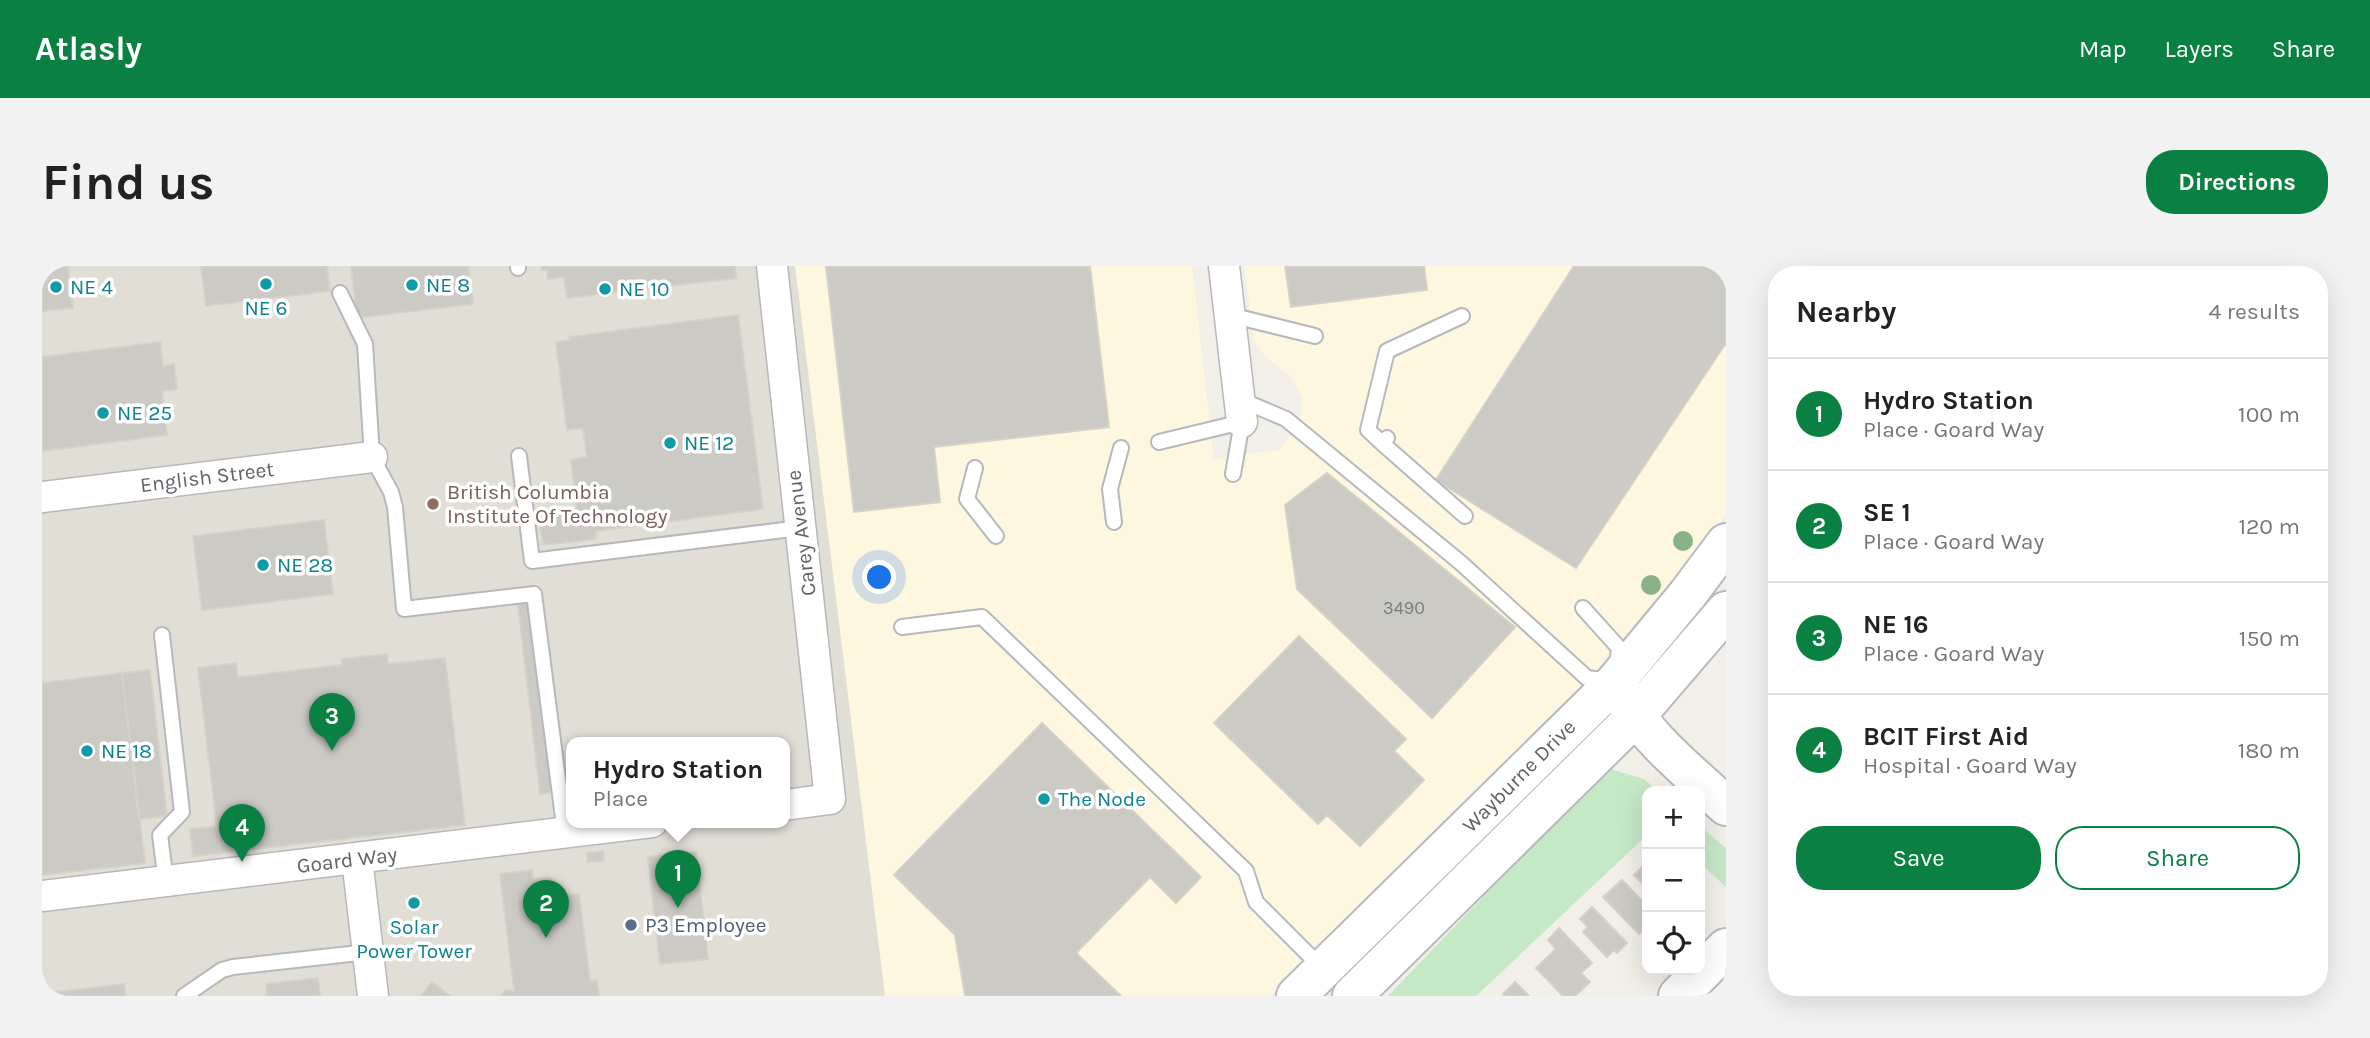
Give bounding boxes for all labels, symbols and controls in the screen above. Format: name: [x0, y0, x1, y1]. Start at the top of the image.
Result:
text: Atlasly: [35, 30, 142, 68]
text: Map: [2079, 35, 2127, 63]
text: Layers: [2165, 35, 2234, 63]
text: Share: [2272, 35, 2335, 63]
button: Directions: [2146, 150, 2328, 214]
text: Find us: [42, 154, 214, 211]
place label: NE 8: [426, 273, 470, 297]
place label: NE 4: [70, 275, 113, 299]
marker: NE 6: [258, 276, 274, 292]
marker: NE 8: [404, 277, 420, 293]
place label: NE 10: [619, 277, 670, 301]
marker: NE 4: [48, 279, 64, 295]
marker: NE 10: [597, 281, 613, 297]
text: Nearby: [1796, 294, 1896, 330]
place label: NE 6: [244, 296, 288, 320]
text: 4 results: [2208, 298, 2300, 325]
text: Hydro Station: [1863, 385, 2034, 416]
place label: NE 25: [117, 401, 172, 425]
text: 1: [1815, 401, 1823, 428]
text: 100 m: [2238, 401, 2300, 428]
marker: NE 25: [95, 405, 111, 421]
text: Place · Goard Way: [1863, 416, 2044, 443]
place label: NE 12: [684, 431, 734, 455]
marker: NE 12: [662, 435, 678, 451]
street label: English Street: [139, 457, 275, 497]
street label: Carey Avenue: [781, 469, 821, 597]
place label: British Columbia Institute Of Technology: [447, 480, 668, 528]
marker: British Columbia Institute Of Technology: [425, 496, 441, 512]
text: SE 1: [1863, 497, 1911, 528]
text: 2: [1812, 513, 1826, 540]
text: 120 m: [2238, 513, 2300, 540]
text: Place · Goard Way: [1863, 528, 2044, 555]
place label: NE 28: [277, 553, 333, 577]
marker: NE 28: [255, 557, 271, 573]
your location: [862, 560, 896, 594]
house number: 3490: [1383, 597, 1425, 619]
text: NE 16: [1863, 609, 1929, 640]
text: 3: [1812, 625, 1826, 652]
text: 150 m: [2239, 625, 2300, 652]
text: Place · Goard Way: [1863, 640, 2044, 667]
pin: 3: [309, 693, 355, 751]
street label: Wayburne Drive: [1458, 715, 1580, 837]
text: BCIT First Aid: [1863, 721, 2029, 752]
popup: [566, 737, 790, 828]
text: 4: [1812, 737, 1826, 764]
text: 180 m: [2238, 737, 2300, 764]
place label: NE 18: [101, 739, 152, 763]
marker: NE 18: [79, 743, 95, 759]
text: Hospital · Goard Way: [1863, 752, 2077, 779]
text: Hydro Station: [593, 754, 763, 785]
text: Place: [593, 785, 648, 812]
map controls: [1642, 786, 1705, 975]
button: +: [1642, 786, 1705, 849]
place label: The Node: [1058, 787, 1146, 811]
marker: The Node: [1036, 791, 1052, 807]
pin: 4: [219, 804, 265, 862]
button: Save: [1796, 826, 2041, 890]
button: Share: [2055, 826, 2300, 890]
street label: Goard Way: [295, 842, 399, 878]
button: −: [1642, 849, 1705, 912]
pin: 1: [655, 850, 701, 908]
pin: 2: [523, 880, 569, 938]
marker: Solar Power Tower: [406, 895, 422, 911]
button: locate: [1642, 912, 1705, 975]
place label: P3 Employee: [645, 913, 766, 937]
place label: Solar Power Tower: [356, 915, 472, 963]
marker: P3 Employee: [623, 917, 639, 933]

